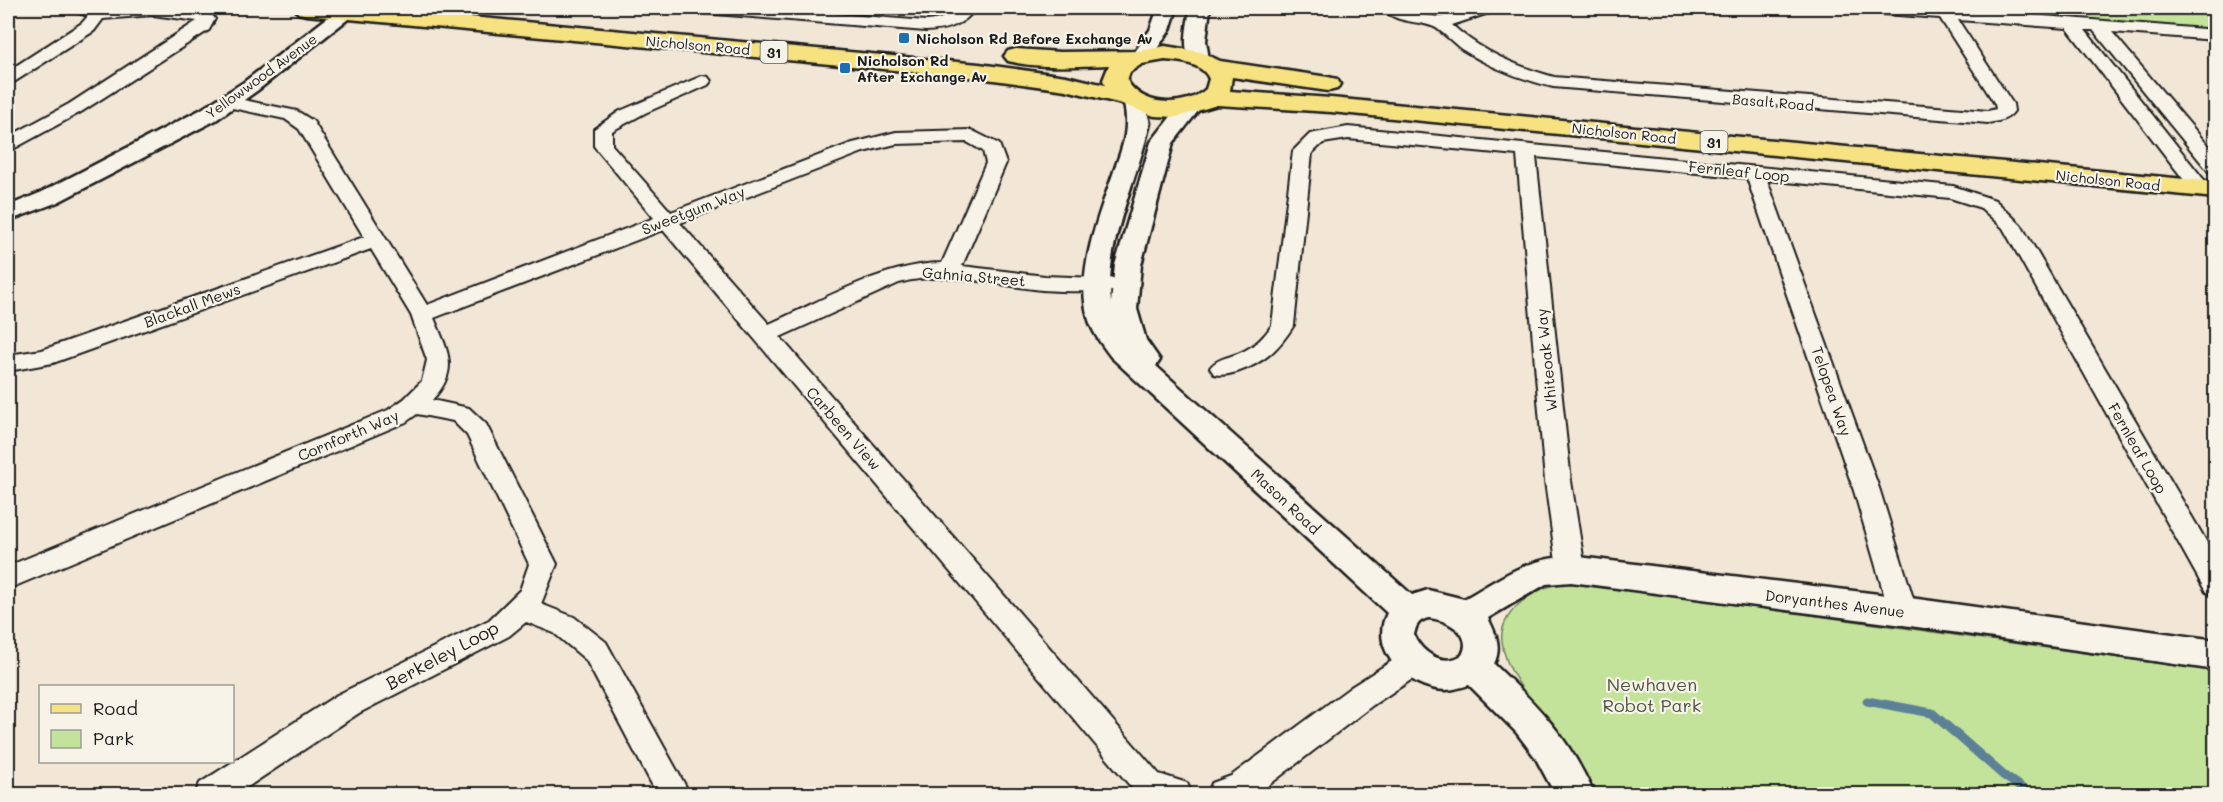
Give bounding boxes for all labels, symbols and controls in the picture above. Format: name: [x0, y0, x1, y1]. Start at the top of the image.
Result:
street label: Yellowwood Avenue: [201, 29, 321, 123]
place label: Nicholson Rd Before Exchange Av: [916, 29, 1153, 48]
street label: Nicholson Road: [645, 31, 751, 59]
marker: Nicholson Rd Before Exchange Av: [897, 31, 911, 45]
road number: 31: [760, 41, 788, 63]
place label: Nicholson Rd After Exchange Av: [857, 51, 987, 86]
marker: Nicholson Rd After Exchange Av: [838, 61, 852, 75]
street label: Basalt Road: [1731, 89, 1815, 115]
street label: Nicholson Road: [1571, 118, 1677, 148]
road number: 31: [1700, 131, 1728, 153]
street label: Fernleaf Loop: [1687, 156, 1791, 186]
street label: Nicholson Road: [2055, 165, 2161, 195]
street label: Sweetgum Way: [638, 181, 748, 239]
street label: Gahnia Street: [921, 262, 1027, 290]
street label: Blackall Mews: [141, 278, 243, 332]
street label: Whiteoak Way: [1531, 307, 1561, 412]
street label: Telopea Way: [1807, 344, 1857, 439]
street label: Carbeen View: [802, 382, 886, 474]
street label: Fernleaf Loop: [2104, 399, 2172, 497]
street label: Cornforth Way: [294, 405, 402, 465]
street label: Mason Road: [1247, 464, 1325, 538]
street label: Doryanthes Avenue: [1764, 585, 1906, 621]
street label: Berkeley Loop: [381, 615, 503, 695]
park label: Newhaven Robot Park: [1603, 672, 1701, 717]
legend: [39, 685, 234, 763]
text: Road: [93, 696, 138, 720]
text: Park: [93, 726, 134, 750]

